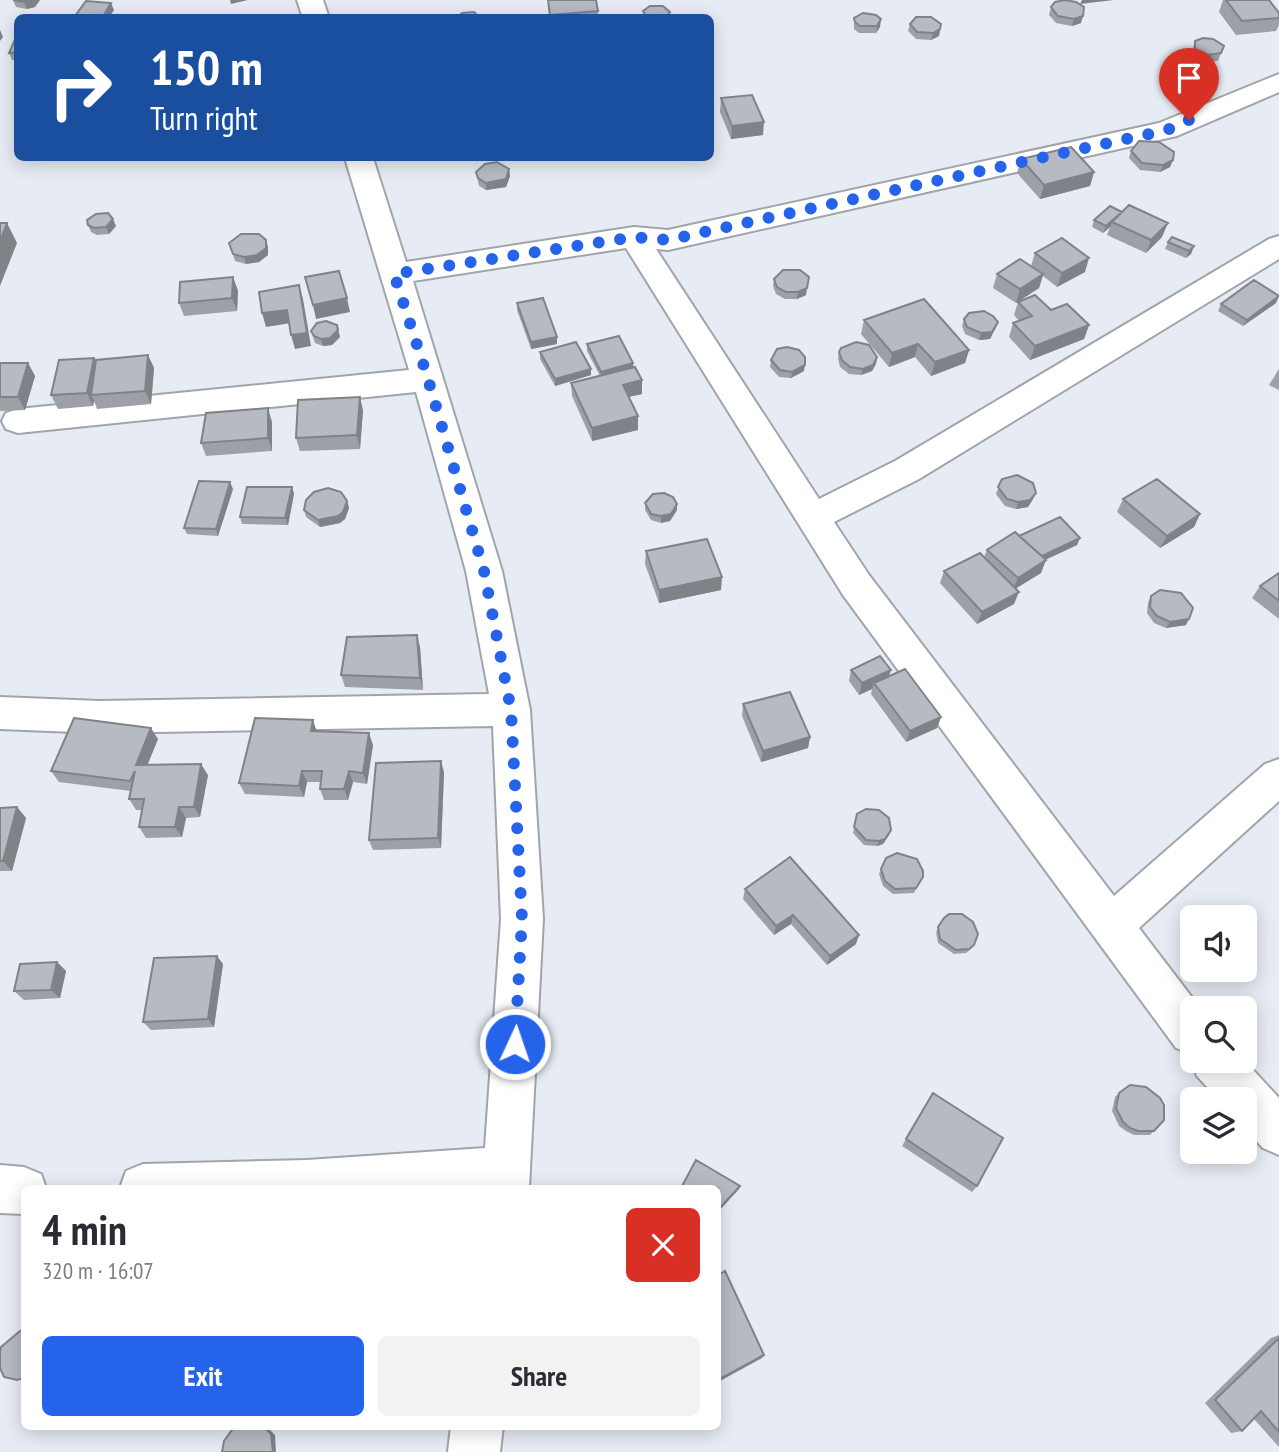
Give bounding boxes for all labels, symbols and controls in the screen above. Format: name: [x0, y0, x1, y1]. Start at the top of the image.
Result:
text: 150 m: [150, 35, 263, 99]
icon: right: [35, 42, 126, 133]
pin: [1159, 48, 1219, 120]
icon: arrive: [1170, 59, 1208, 97]
text: Turn right: [150, 97, 258, 139]
map controls: [1180, 905, 1257, 1164]
button: sound: [1180, 905, 1257, 982]
button: search: [1180, 996, 1257, 1073]
position arrow: [478, 1007, 552, 1081]
button: layers: [1180, 1087, 1257, 1164]
text: 4 min: [42, 1202, 127, 1257]
button: close: [626, 1208, 700, 1282]
text: 320 m · 16:07: [42, 1256, 154, 1285]
button: Exit: [42, 1336, 364, 1416]
button: Share: [378, 1336, 700, 1416]

